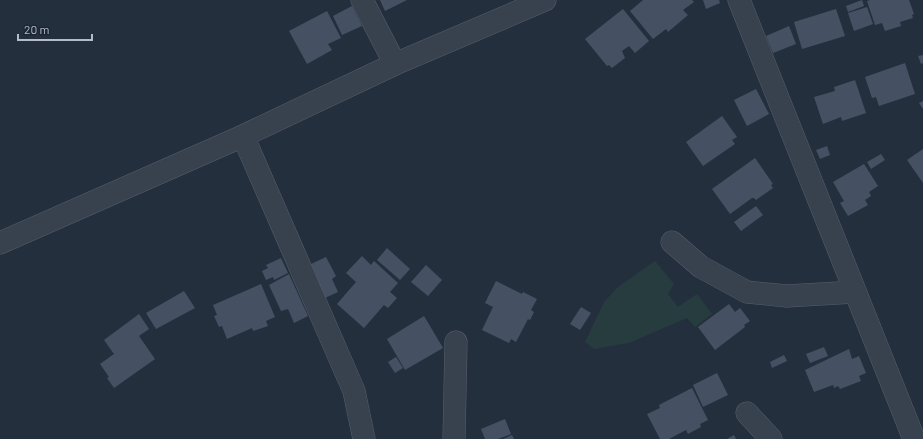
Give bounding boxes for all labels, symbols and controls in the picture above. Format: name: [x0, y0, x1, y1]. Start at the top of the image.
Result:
scale bar: [18, 16, 92, 42]
text: 20 m: [24, 22, 50, 36]

